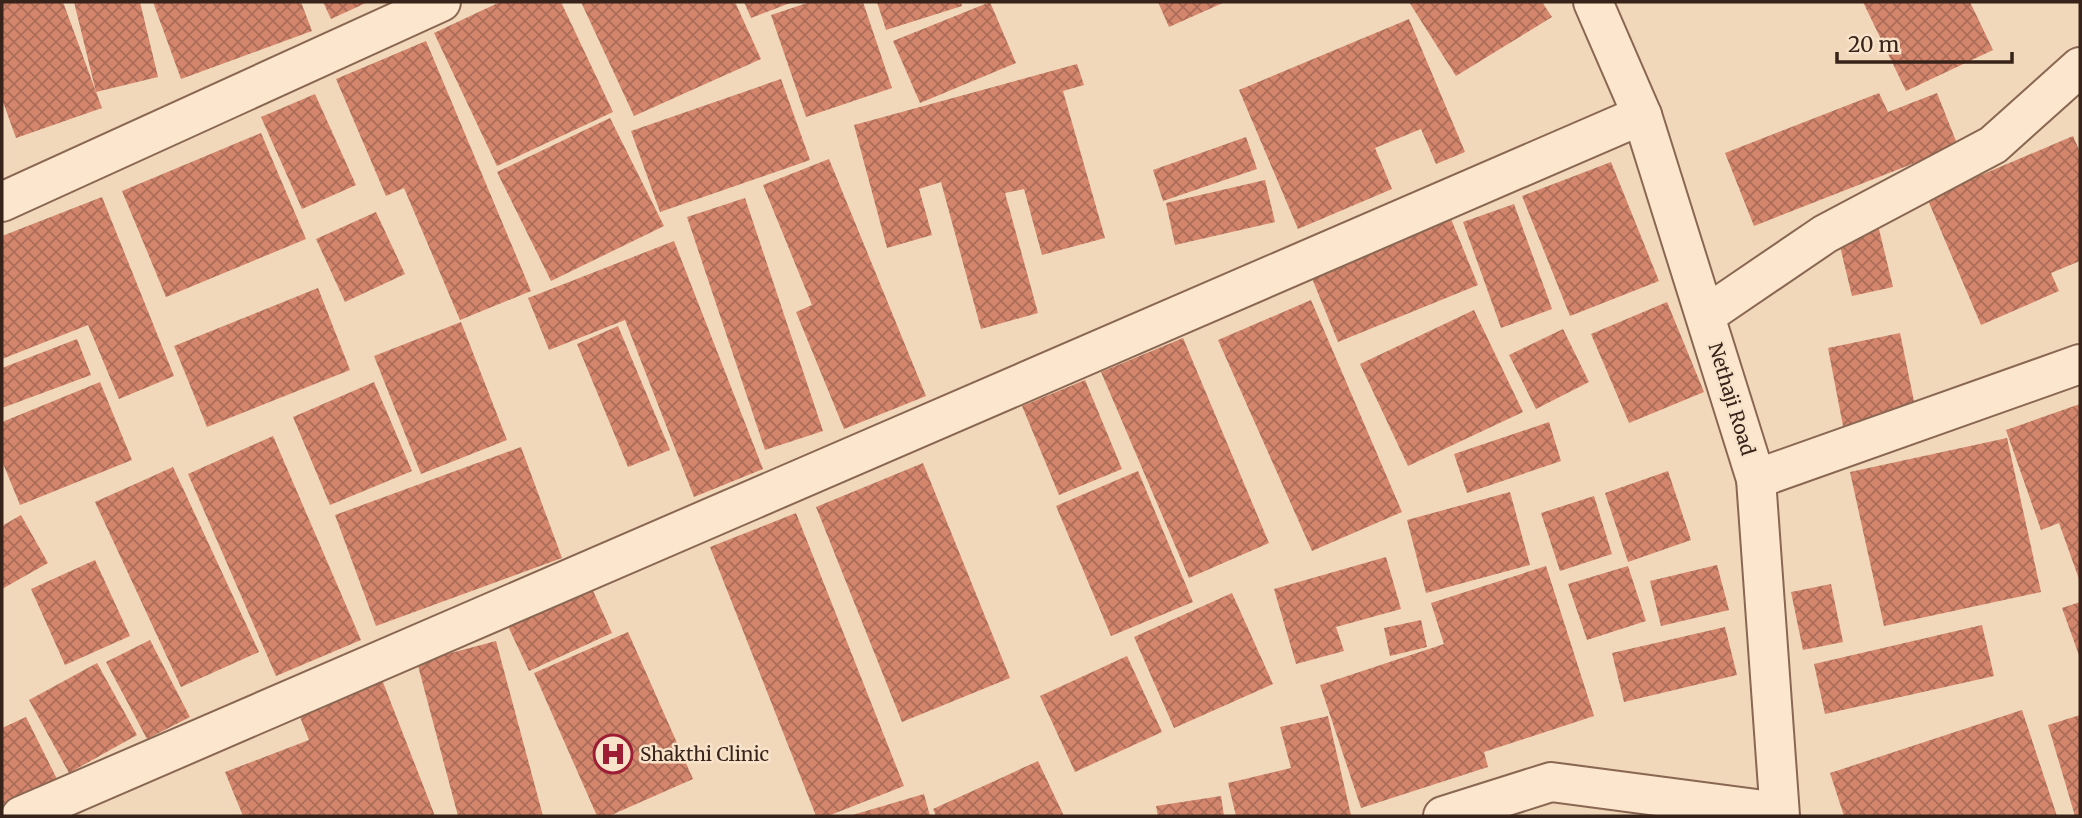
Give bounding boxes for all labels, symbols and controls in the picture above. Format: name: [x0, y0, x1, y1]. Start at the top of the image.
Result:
scale bar: [1837, 21, 2012, 65]
text: 20 m: [1848, 31, 1900, 58]
street label: Nethaji Road: [1703, 340, 1761, 458]
hospital icon: Shakthi Clinic: [592, 733, 634, 775]
place label: Shakthi Clinic: [640, 742, 769, 766]

